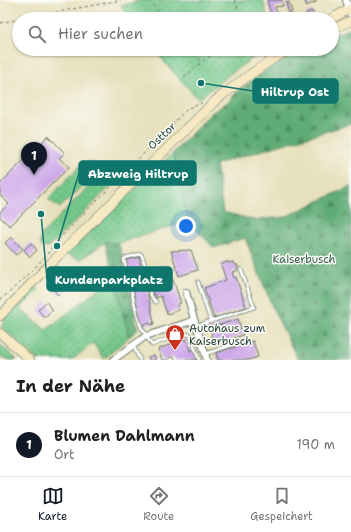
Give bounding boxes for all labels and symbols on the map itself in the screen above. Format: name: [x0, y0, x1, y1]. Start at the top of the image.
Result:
callout: Hiltrup Ost: [253, 79, 338, 103]
text: Hiltrup Ost: [261, 84, 329, 100]
street label: Osttor: [145, 119, 179, 153]
pin: 1: [21, 142, 47, 175]
callout: Abzweig Hiltrup: [79, 161, 196, 185]
text: Abzweig Hiltrup: [88, 166, 188, 182]
your location: [176, 216, 196, 236]
park label: Kaiserbusch: [273, 252, 336, 267]
callout: Kundenparkplatz: [47, 267, 172, 291]
text: Kundenparkplatz: [55, 272, 163, 288]
place label: Autohaus zum Kaiserbusch: [189, 321, 266, 349]
shop icon: Autohaus zum Kaiserbusch: [164, 323, 186, 351]

